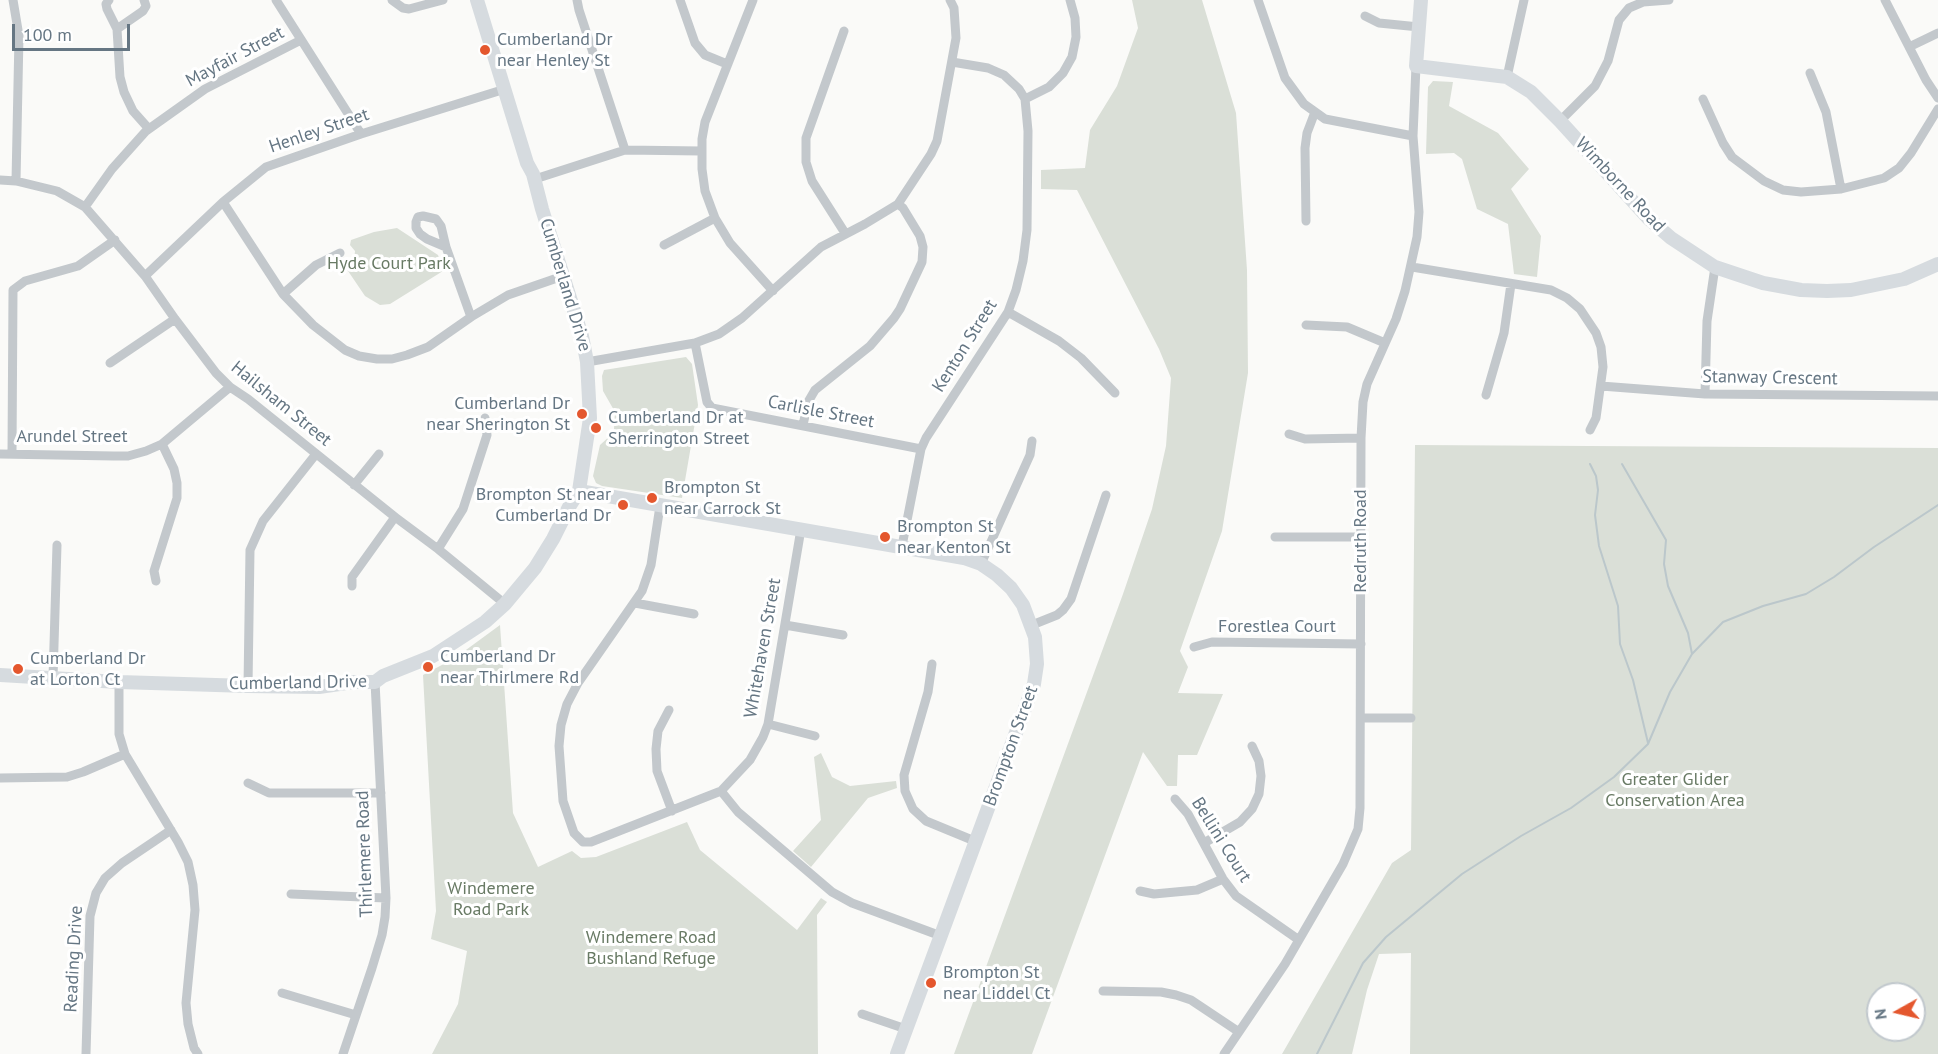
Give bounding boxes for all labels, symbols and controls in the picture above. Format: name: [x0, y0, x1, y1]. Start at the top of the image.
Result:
scale bar: [15, 12, 134, 50]
street label: Mayfair Street: [182, 22, 288, 92]
text: 100 m: [23, 23, 72, 46]
place label: Cumberland Dr near Henley St: [497, 29, 613, 72]
marker: Cumberland Dr near Henley St: [478, 43, 492, 57]
street label: Henley Street: [266, 104, 372, 158]
street label: Wimborne Road: [1571, 133, 1669, 237]
street label: Cumberland Drive: [534, 216, 596, 354]
park label: Hyde Court Park: [327, 253, 451, 275]
street label: Kenton Street: [928, 296, 1002, 396]
street label: Hailsham Street: [226, 357, 336, 451]
street label: Stanway Crescent: [1702, 366, 1838, 390]
street label: Carlisle Street: [766, 391, 876, 433]
place label: Cumberland Dr near Sherington St: [426, 393, 570, 436]
marker: Cumberland Dr near Sherington St: [575, 407, 589, 421]
place label: Cumberland Dr at Sherrington Street: [608, 407, 749, 450]
marker: Cumberland Dr at Sherrington Street: [589, 421, 603, 435]
street label: Arundel Street: [16, 426, 128, 448]
place label: Brompton St near Carrock St: [664, 477, 781, 520]
place label: Brompton St near Cumberland Dr: [476, 484, 611, 526]
street label: Redruth Road: [1350, 489, 1372, 593]
marker: Brompton St near Carrock St: [645, 491, 659, 505]
marker: Brompton St near Cumberland Dr: [616, 498, 630, 512]
place label: Brompton St near Kenton St: [897, 516, 1011, 558]
marker: Brompton St near Kenton St: [878, 530, 892, 544]
street label: Whitehaven Street: [740, 576, 786, 720]
street label: Forestlea Court: [1218, 616, 1336, 638]
place label: Cumberland Dr near Thirlmere Rd: [440, 646, 579, 688]
place label: Cumberland Dr at Lorton Ct: [30, 648, 146, 690]
marker: Cumberland Dr near Thirlmere Rd: [421, 660, 435, 674]
marker: Cumberland Dr at Lorton Ct: [11, 662, 25, 676]
street label: Cumberland Drive: [229, 671, 367, 695]
street label: Brompton Street: [979, 683, 1043, 809]
park label: Greater Glider Conservation Area: [1605, 769, 1745, 812]
street label: Thirlemere Road: [352, 790, 378, 918]
street label: Bellini Court: [1186, 793, 1256, 887]
park label: Windemere Road Park: [447, 878, 535, 920]
street label: Reading Drive: [60, 905, 88, 1013]
park label: Windemere Road Bushland Refuge: [586, 927, 716, 970]
place label: Brompton St near Liddel Ct: [943, 962, 1050, 1004]
marker: Brompton St near Liddel Ct: [924, 976, 938, 990]
north arrow: [1866, 982, 1926, 1042]
text: N: [1870, 1008, 1891, 1021]

